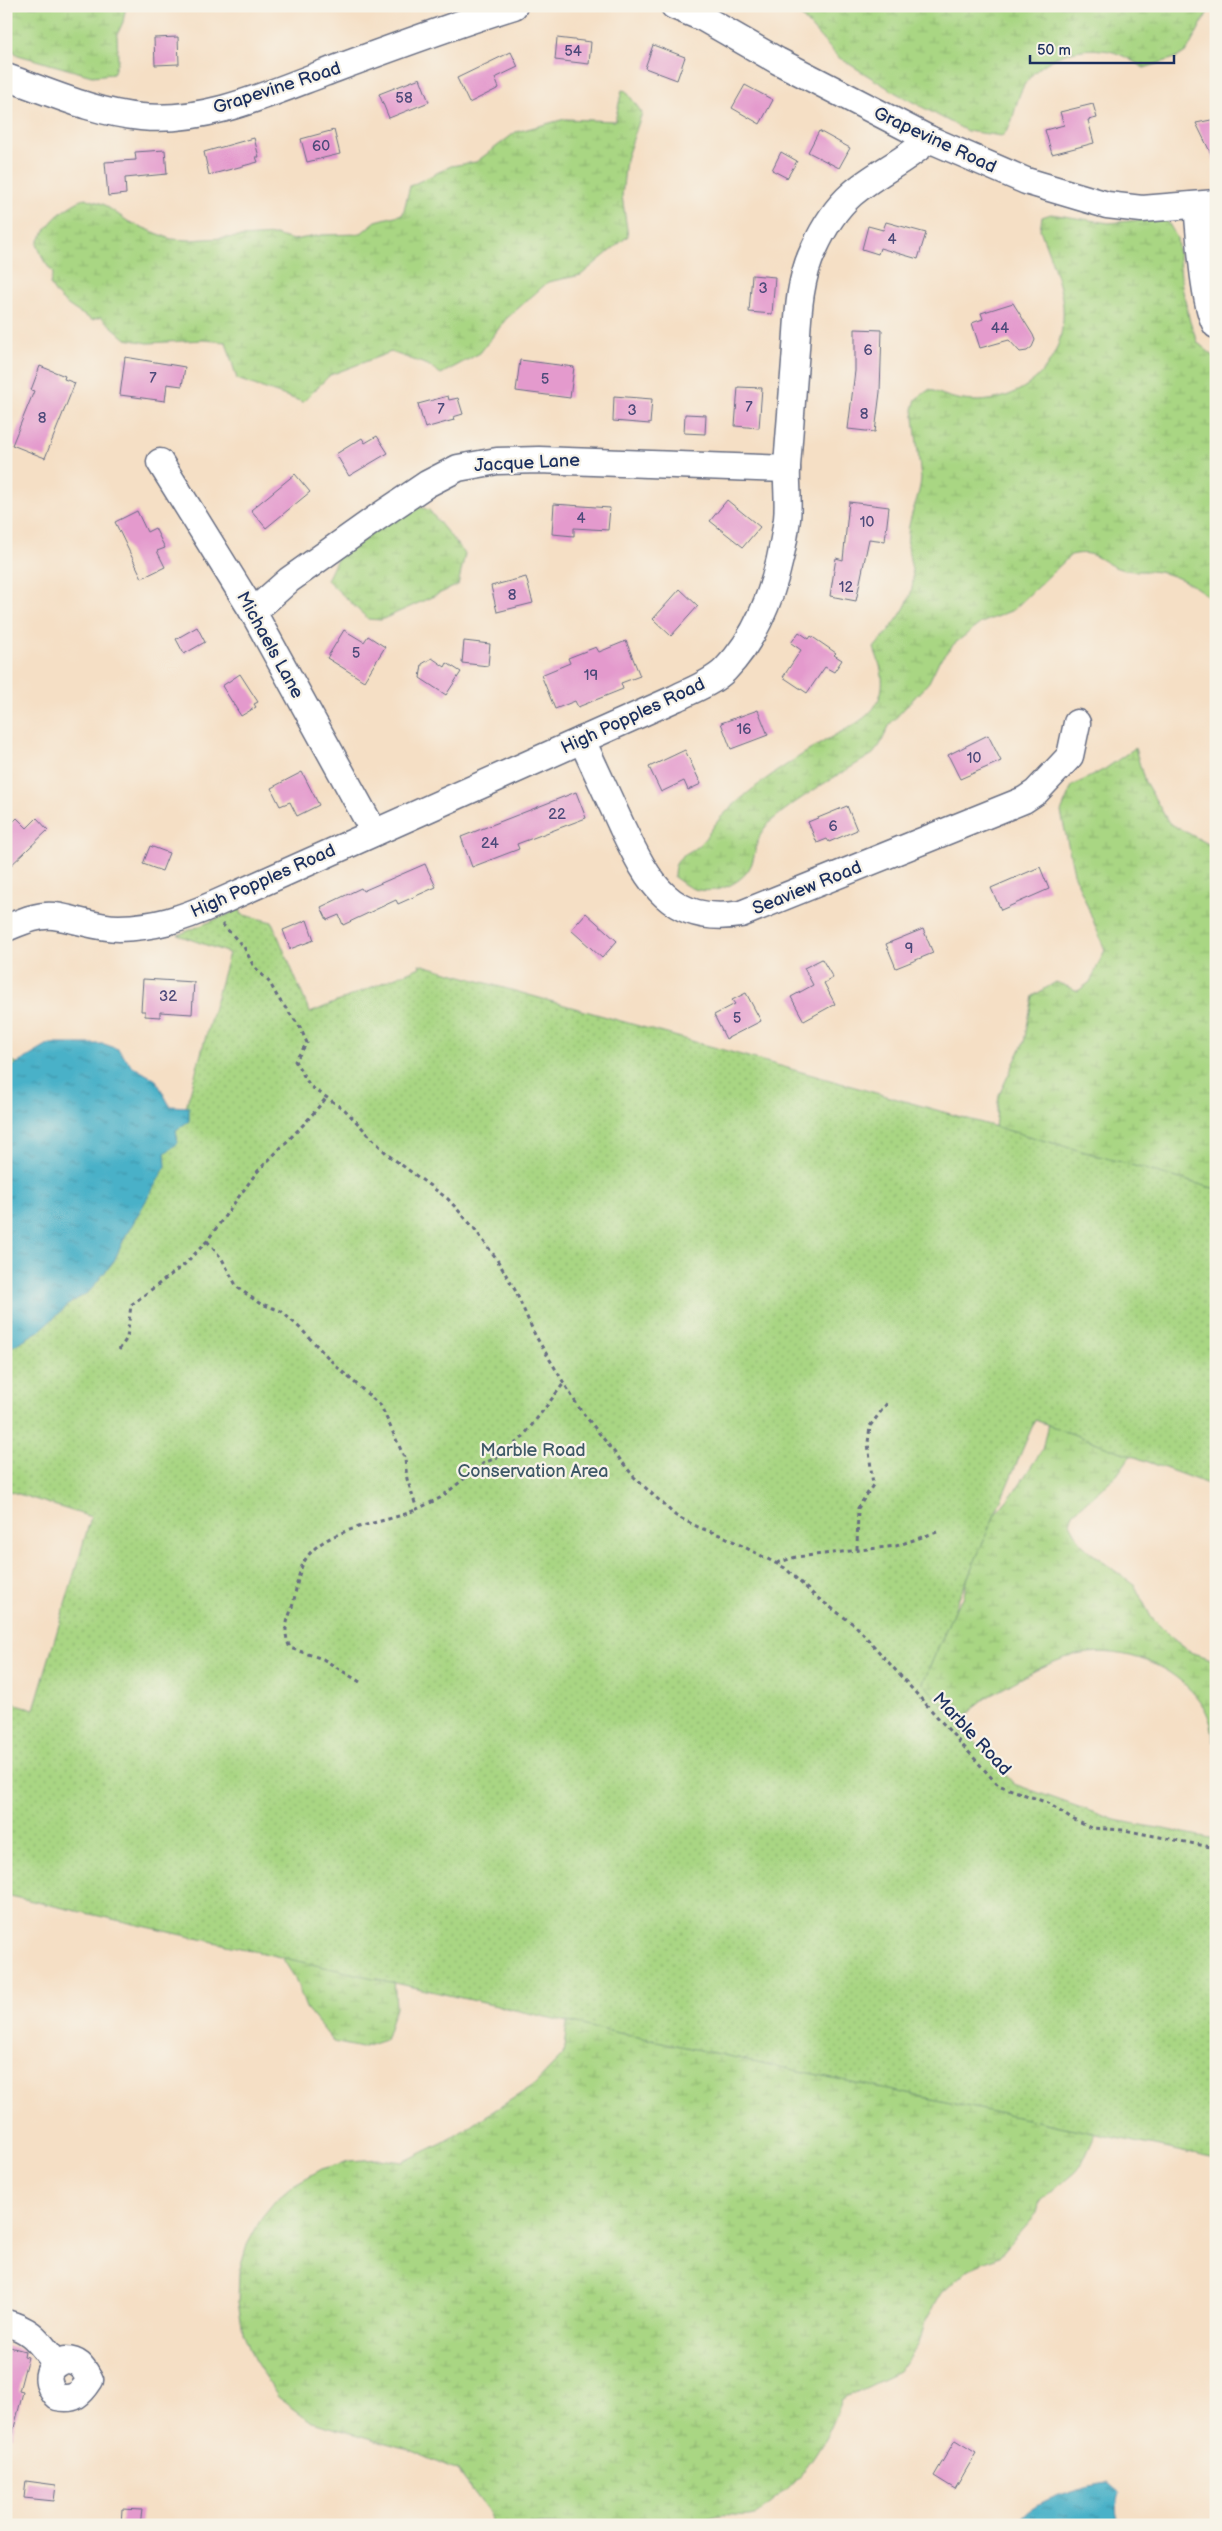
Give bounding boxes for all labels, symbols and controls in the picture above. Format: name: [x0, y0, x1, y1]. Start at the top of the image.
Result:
scale bar: [1030, 32, 1173, 64]
text: 50 m: [1037, 41, 1071, 60]
house number: 54: [564, 42, 582, 61]
street label: Grapevine Road: [211, 57, 343, 119]
house number: 58: [395, 89, 413, 108]
street label: Grapevine Road: [870, 102, 1000, 178]
house number: 60: [312, 137, 330, 156]
house number: 4: [887, 230, 897, 249]
house number: 3: [758, 279, 768, 298]
house number: 44: [991, 319, 1009, 338]
house number: 6: [863, 341, 873, 360]
house number: 7: [149, 369, 157, 388]
house number: 5: [541, 370, 549, 389]
house number: 7: [745, 398, 753, 417]
house number: 7: [437, 400, 445, 419]
house number: 3: [627, 401, 637, 420]
house number: 8: [860, 405, 869, 424]
house number: 8: [38, 409, 47, 428]
street label: Jacque Lane: [474, 450, 581, 476]
house number: 4: [576, 509, 586, 528]
house number: 10: [860, 513, 874, 532]
house number: 12: [839, 578, 853, 597]
house number: 8: [508, 586, 517, 605]
street label: Michaels Lane: [232, 588, 308, 702]
house number: 5: [352, 644, 360, 663]
house number: 19: [584, 666, 598, 685]
street label: High Popples Road: [558, 673, 708, 759]
house number: 16: [737, 720, 751, 739]
house number: 10: [967, 749, 981, 768]
house number: 22: [548, 805, 566, 824]
house number: 6: [828, 817, 838, 836]
house number: 24: [481, 834, 499, 853]
street label: High Popples Road: [187, 840, 339, 922]
street label: Seaview Road: [749, 857, 865, 919]
house number: 9: [905, 939, 913, 958]
house number: 32: [159, 987, 177, 1006]
house number: 5: [733, 1009, 741, 1028]
park label: Marble Road Conservation Area: [458, 1440, 608, 1482]
street label: Marble Road: [928, 1688, 1016, 1780]

